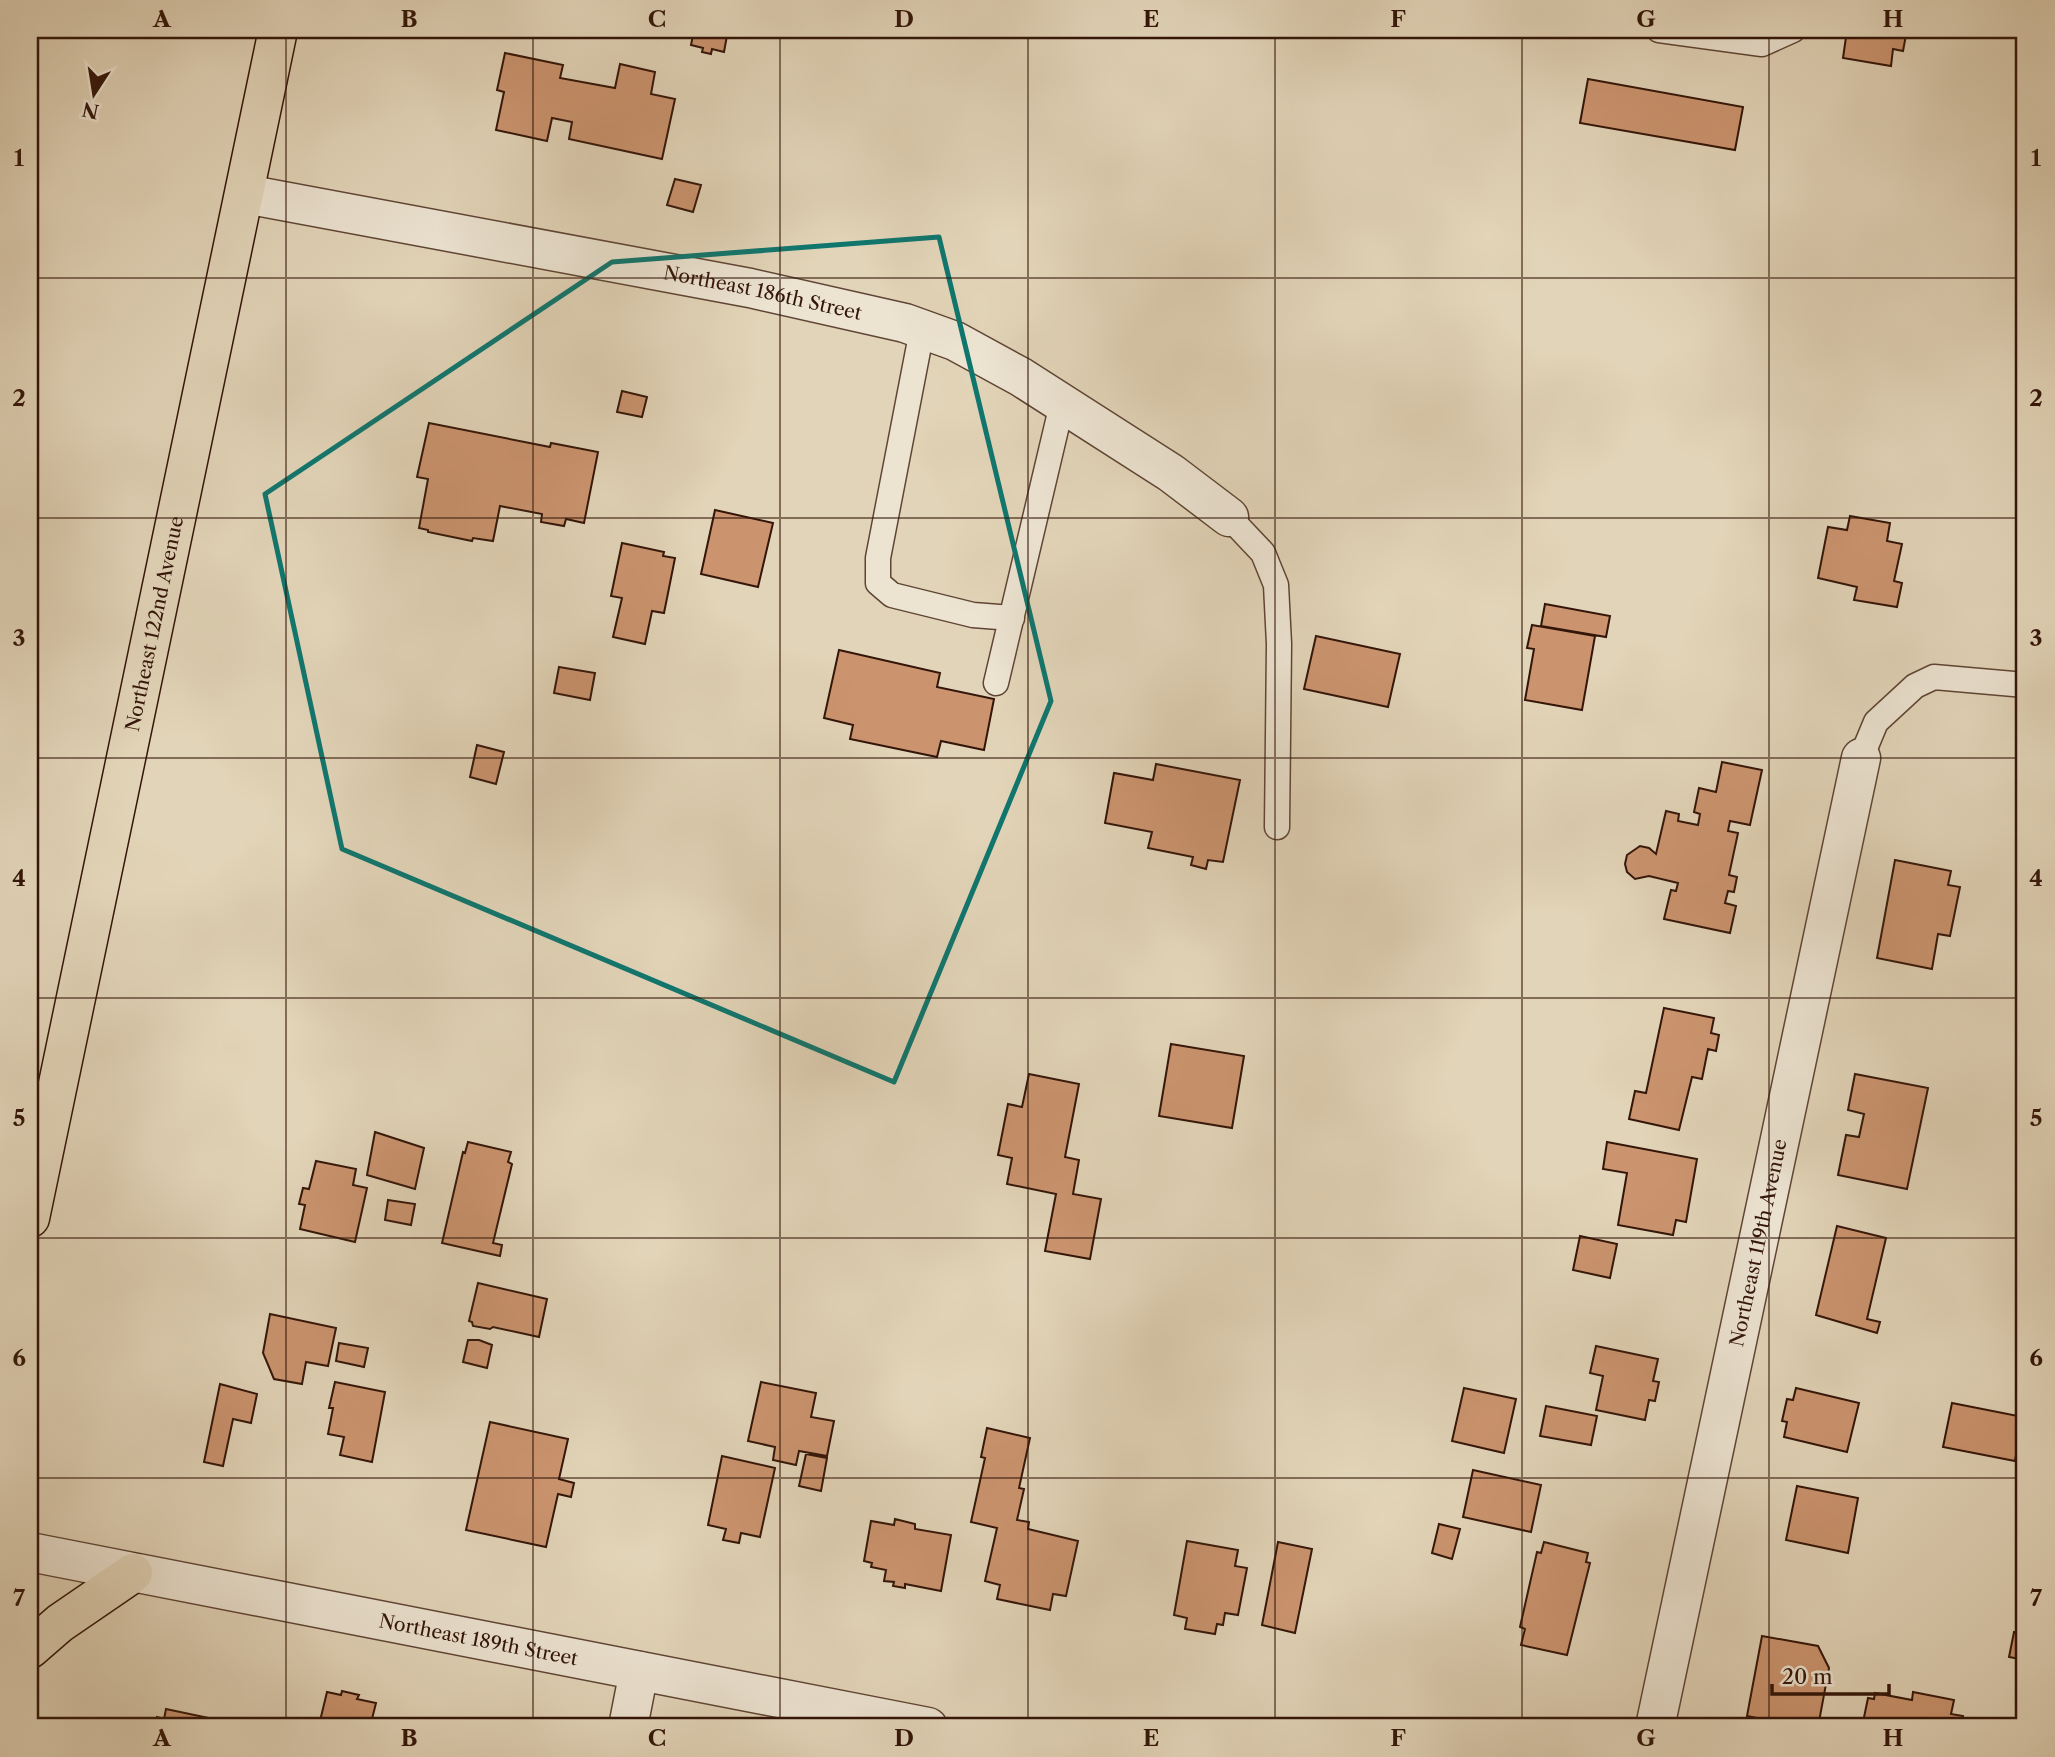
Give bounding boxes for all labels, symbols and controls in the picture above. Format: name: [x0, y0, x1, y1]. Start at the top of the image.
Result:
text: A: [152, 5, 172, 33]
text: B: [400, 5, 418, 33]
text: C: [648, 5, 666, 33]
text: D: [894, 5, 914, 33]
text: E: [1143, 5, 1159, 33]
text: F: [1390, 5, 1406, 33]
text: G: [1636, 5, 1656, 33]
text: H: [1883, 5, 1904, 33]
north arrow: [60, 60, 130, 130]
text: N: [80, 97, 101, 123]
text: 1: [14, 144, 25, 172]
text: 1: [2031, 144, 2042, 172]
street label: Northeast 186th Street: [662, 261, 864, 325]
text: 2: [12, 384, 26, 412]
text: 2: [2029, 384, 2043, 412]
street label: Northeast 122nd Avenue: [121, 514, 188, 734]
text: 3: [13, 624, 26, 652]
text: 3: [2030, 624, 2043, 652]
text: 4: [12, 864, 26, 892]
text: 4: [2029, 864, 2043, 892]
text: 5: [13, 1104, 25, 1132]
text: 5: [2030, 1104, 2042, 1132]
street label: Northeast 119th Avenue: [1725, 1137, 1792, 1349]
text: 6: [12, 1344, 26, 1372]
text: 6: [2029, 1344, 2043, 1372]
text: 7: [13, 1584, 25, 1612]
text: 7: [2030, 1584, 2042, 1612]
street label: Northeast 189th Street: [377, 1609, 580, 1671]
scale bar: [1772, 1652, 1889, 1696]
text: 20 m: [1782, 1664, 1833, 1689]
text: A: [152, 1724, 172, 1752]
text: B: [400, 1724, 418, 1752]
text: C: [648, 1724, 666, 1752]
text: D: [894, 1724, 914, 1752]
text: E: [1143, 1724, 1159, 1752]
text: F: [1390, 1724, 1406, 1752]
text: G: [1636, 1724, 1656, 1752]
text: H: [1883, 1724, 1904, 1752]

